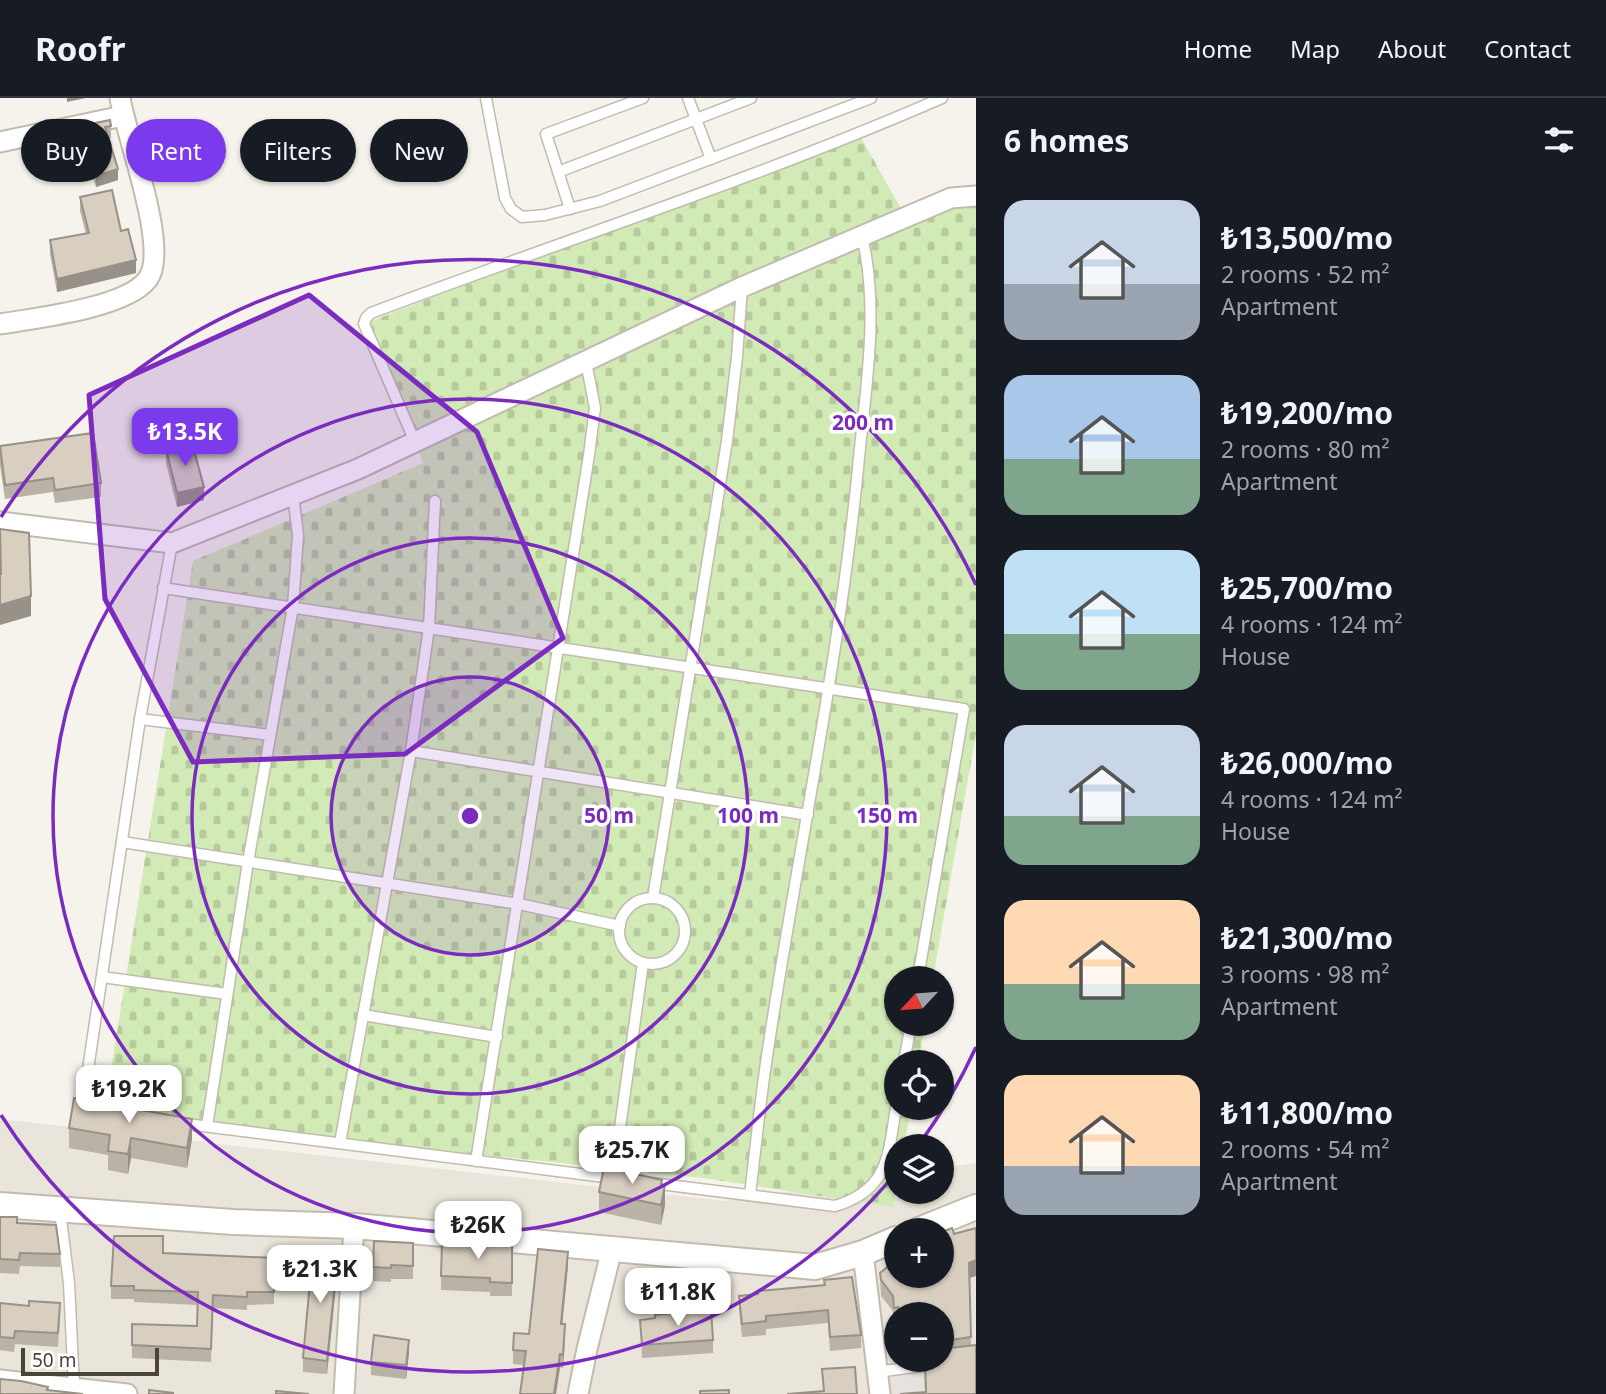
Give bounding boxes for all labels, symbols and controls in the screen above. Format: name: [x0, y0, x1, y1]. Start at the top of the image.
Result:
text: Roofr: [35, 26, 125, 71]
text: Home: [1184, 32, 1252, 65]
text: Map: [1290, 32, 1340, 65]
text: About: [1378, 32, 1446, 65]
text: Contact: [1484, 32, 1571, 65]
chip: Buy: [21, 119, 112, 182]
chip: Rent: [126, 119, 226, 182]
chip: Filters: [240, 119, 356, 182]
chip: New: [370, 119, 468, 182]
text: 6 homes: [1004, 120, 1129, 161]
icon: filters: [1540, 121, 1578, 159]
text: ₺13,500/mo: [1221, 217, 1393, 258]
icon: home: [1060, 228, 1144, 312]
text: 2 rooms · 52 m²: [1221, 258, 1390, 290]
text: Apartment: [1221, 290, 1338, 322]
text: ₺19,200/mo: [1221, 392, 1393, 433]
icon: home: [1060, 403, 1144, 487]
pin: ₺13.5K: [128, 408, 242, 468]
text: 200 m: [832, 408, 894, 436]
text: ₺13.5K: [148, 415, 222, 447]
text: 2 rooms · 80 m²: [1221, 433, 1390, 465]
text: Apartment: [1221, 465, 1338, 497]
text: ₺25,700/mo: [1221, 567, 1393, 608]
icon: home: [1060, 578, 1144, 662]
text: 4 rooms · 124 m²: [1221, 608, 1403, 640]
text: House: [1221, 640, 1290, 672]
text: ₺26,000/mo: [1221, 742, 1393, 783]
icon: home: [1060, 753, 1144, 837]
text: 4 rooms · 124 m²: [1221, 783, 1403, 815]
text: 50 m: [584, 801, 634, 829]
text: 100 m: [717, 801, 779, 829]
text: 150 m: [856, 801, 918, 829]
centre of rings: [458, 804, 482, 828]
text: House: [1221, 815, 1290, 847]
text: ₺21,300/mo: [1221, 917, 1393, 958]
icon: home: [1060, 928, 1144, 1012]
text: 3 rooms · 98 m²: [1221, 958, 1390, 990]
north arrow: [884, 966, 954, 1036]
map controls: [884, 966, 954, 1372]
text: Apartment: [1221, 990, 1338, 1022]
button: locate: [884, 1050, 954, 1120]
pin: ₺19.2K: [72, 1066, 186, 1125]
text: ₺19.2K: [92, 1072, 166, 1104]
text: ₺11,800/mo: [1221, 1092, 1393, 1133]
icon: home: [1060, 1103, 1144, 1187]
pin: ₺25.7K: [575, 1126, 689, 1186]
text: ₺25.7K: [595, 1133, 669, 1165]
text: 2 rooms · 54 m²: [1221, 1133, 1390, 1165]
button: layers: [884, 1134, 954, 1204]
text: Apartment: [1221, 1165, 1338, 1197]
pin: ₺26K: [437, 1202, 519, 1261]
text: ₺26K: [451, 1208, 505, 1240]
button: +: [884, 1218, 954, 1288]
pin: ₺21.3K: [263, 1246, 377, 1305]
text: ₺21.3K: [283, 1252, 357, 1284]
pin: ₺11.8K: [621, 1268, 735, 1328]
text: ₺11.8K: [641, 1275, 715, 1307]
button: −: [884, 1302, 954, 1372]
scale bar: [21, 1345, 159, 1377]
text: 50 m: [32, 1347, 76, 1373]

